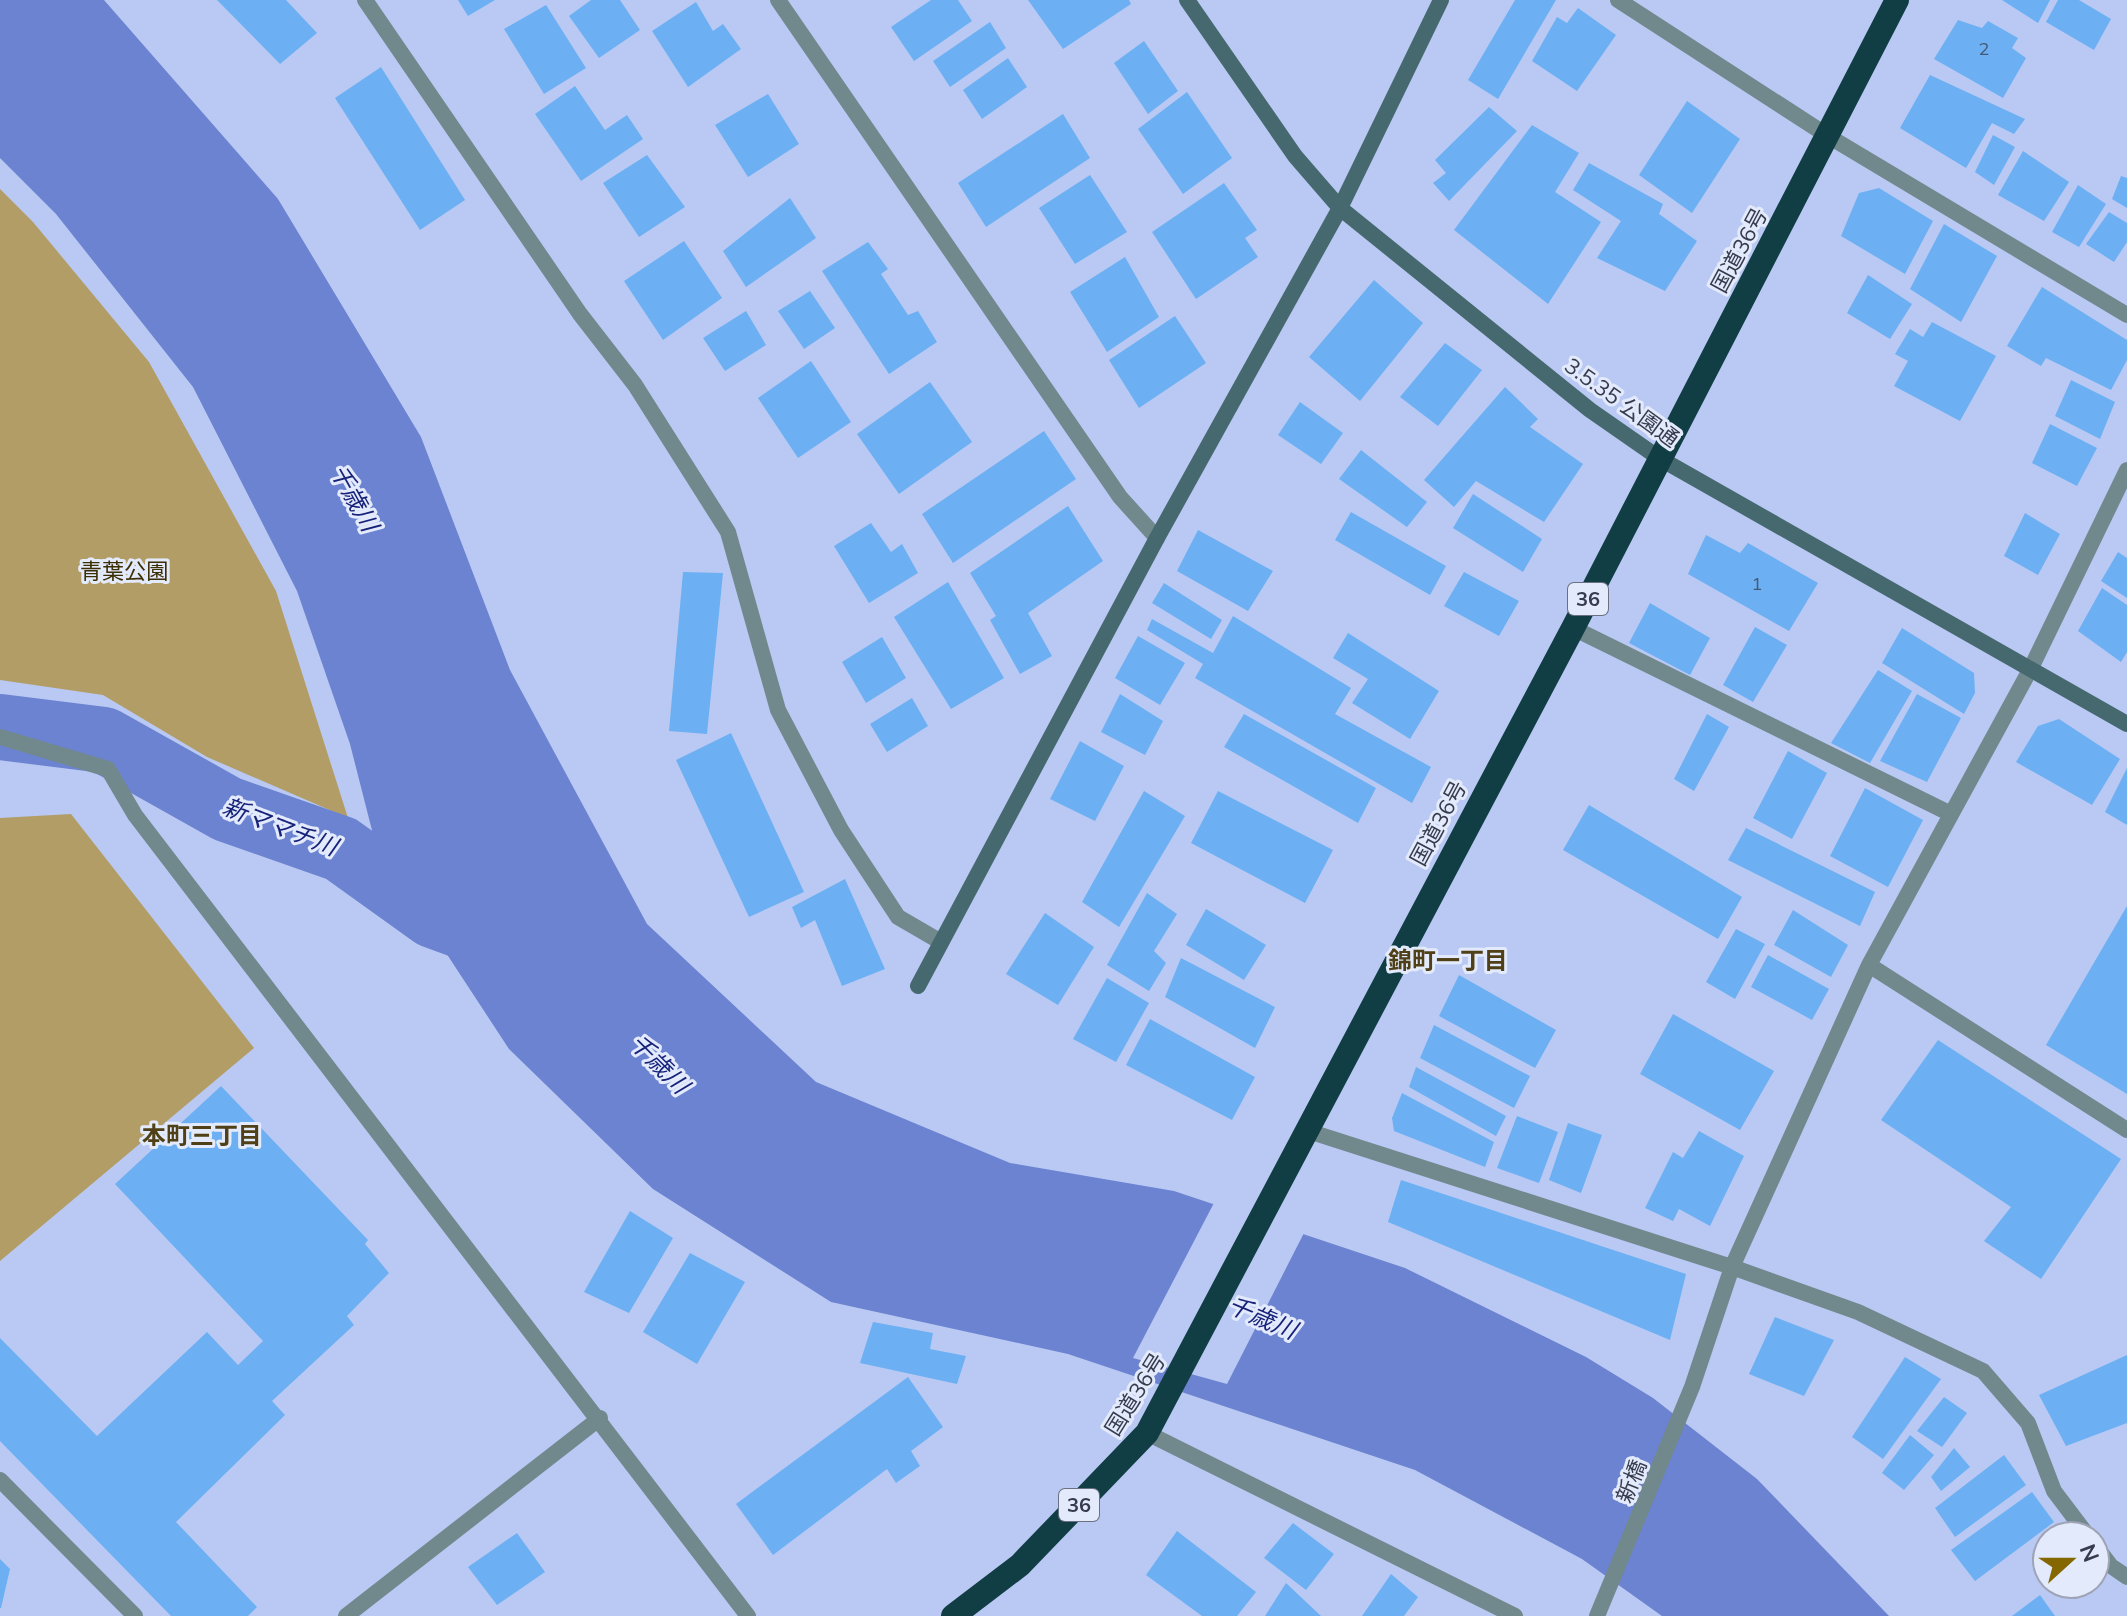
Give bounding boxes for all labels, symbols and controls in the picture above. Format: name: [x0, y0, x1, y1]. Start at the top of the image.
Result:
house number: 2: [1979, 37, 1989, 60]
street label: 国道36号: [1705, 203, 1773, 297]
street label: 3.5.35 公園通: [1559, 351, 1685, 453]
water label: 千歳川: [324, 459, 387, 539]
park label: 青葉公園: [80, 557, 168, 585]
house number: 1: [1752, 572, 1762, 595]
road number: 36: [1568, 583, 1608, 615]
street label: 国道36号: [1404, 776, 1472, 870]
water label: 新ママチ川: [219, 791, 345, 863]
district label: 錦町一丁目: [1388, 945, 1508, 975]
water label: 千歳川: [624, 1027, 698, 1101]
district label: 本町三丁目: [142, 1120, 262, 1150]
water label: 千歳川: [1223, 1289, 1304, 1346]
street label: 国道36号: [1099, 1347, 1171, 1441]
street label: 新橋: [1610, 1455, 1652, 1507]
road number: 36: [1059, 1489, 1099, 1521]
north arrow: [2031, 1520, 2111, 1600]
text: N: [2074, 1540, 2106, 1566]

